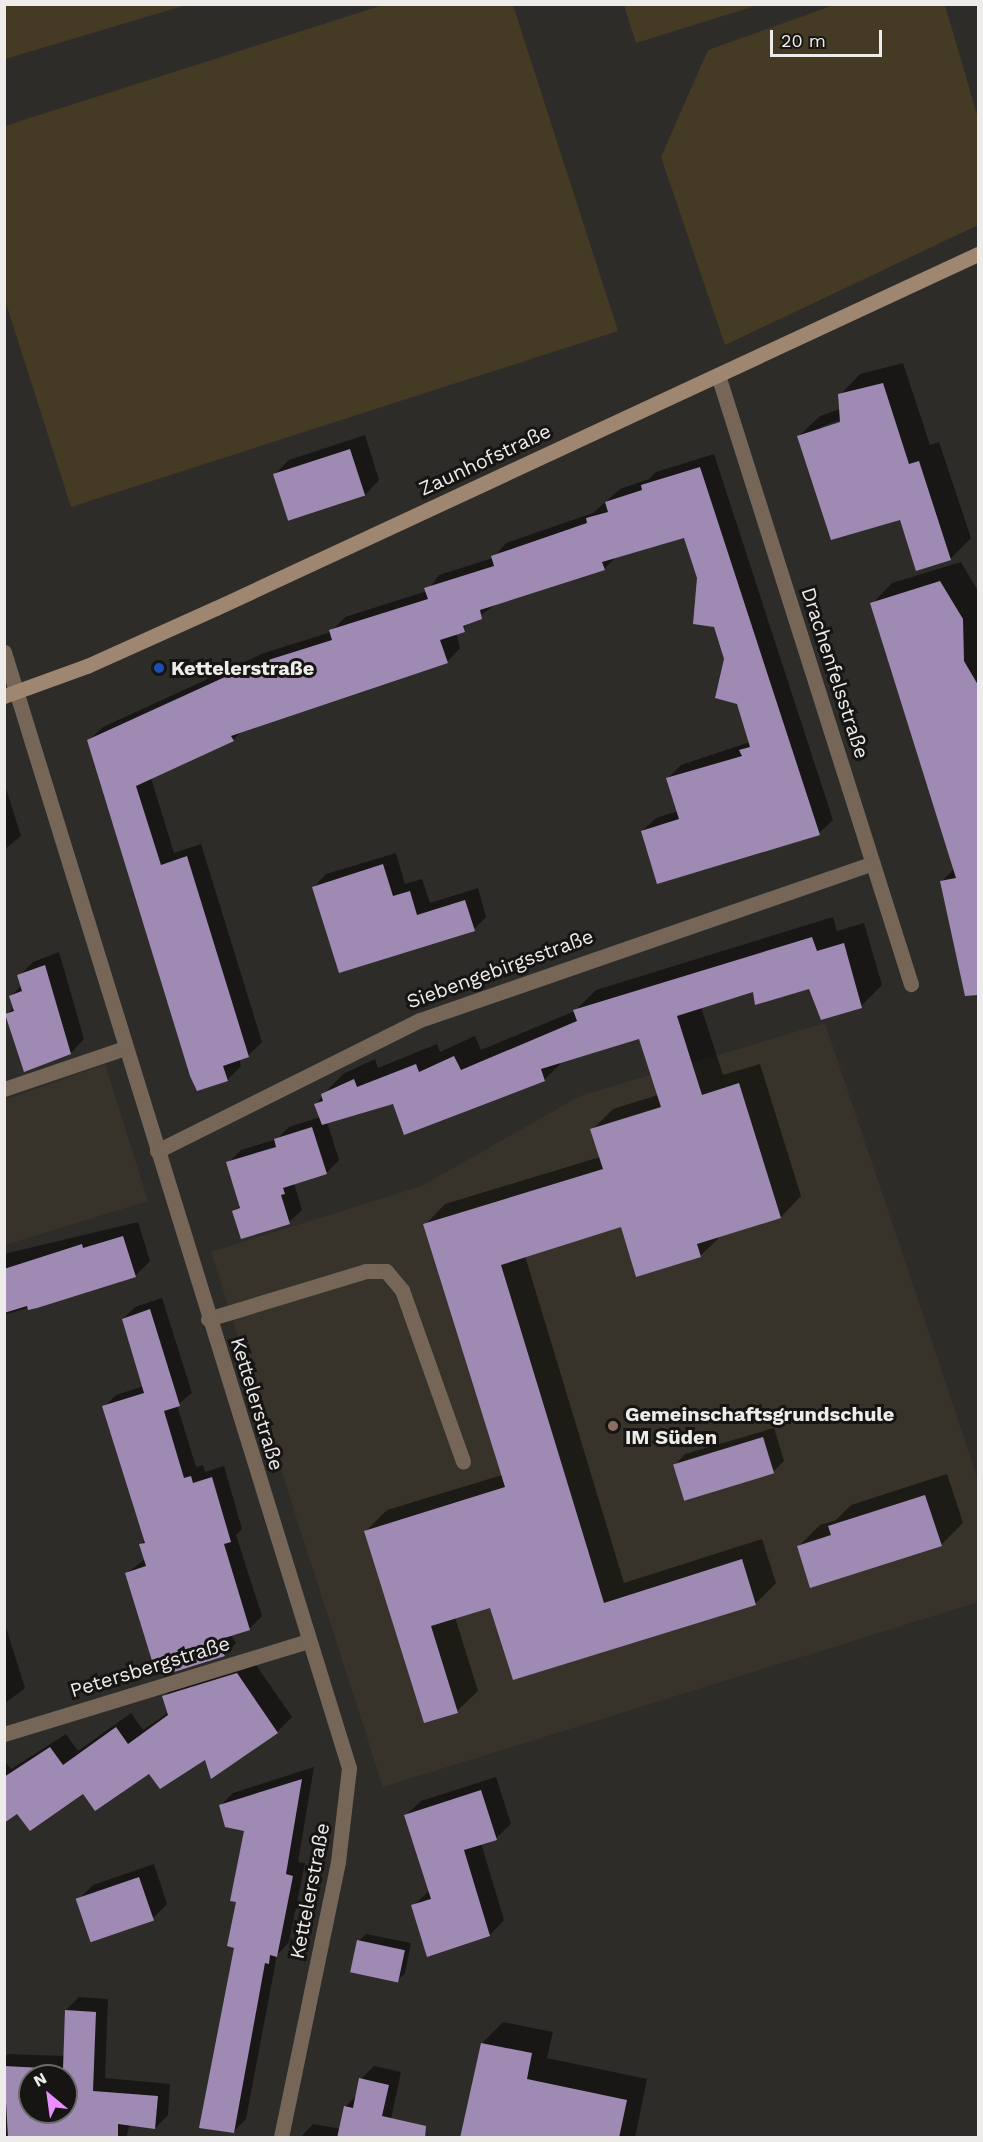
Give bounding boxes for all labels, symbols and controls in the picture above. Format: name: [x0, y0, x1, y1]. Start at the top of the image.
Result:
scale bar: [773, 18, 886, 56]
text: 20 m: [781, 30, 826, 51]
street label: Zaunhofstraße: [415, 419, 555, 501]
street label: Drachenfelsstraße: [796, 584, 874, 762]
place label: Kettelerstraße: [171, 656, 314, 680]
marker: Kettelerstraße: [152, 661, 166, 675]
street label: Siebengebirgsstraße: [403, 924, 597, 1014]
street label: Kettelerstraße: [225, 1335, 289, 1473]
place label: Gemeinschaftsgrundschule IM Süden: [625, 1402, 894, 1449]
marker: Gemeinschaftsgrundschule IM Süden: [606, 1419, 620, 1433]
street label: Petersbergstraße: [67, 1631, 233, 1703]
street label: Kettelerstraße: [285, 1821, 335, 1961]
north arrow: [18, 2064, 78, 2124]
text: N: [30, 2068, 50, 2091]

